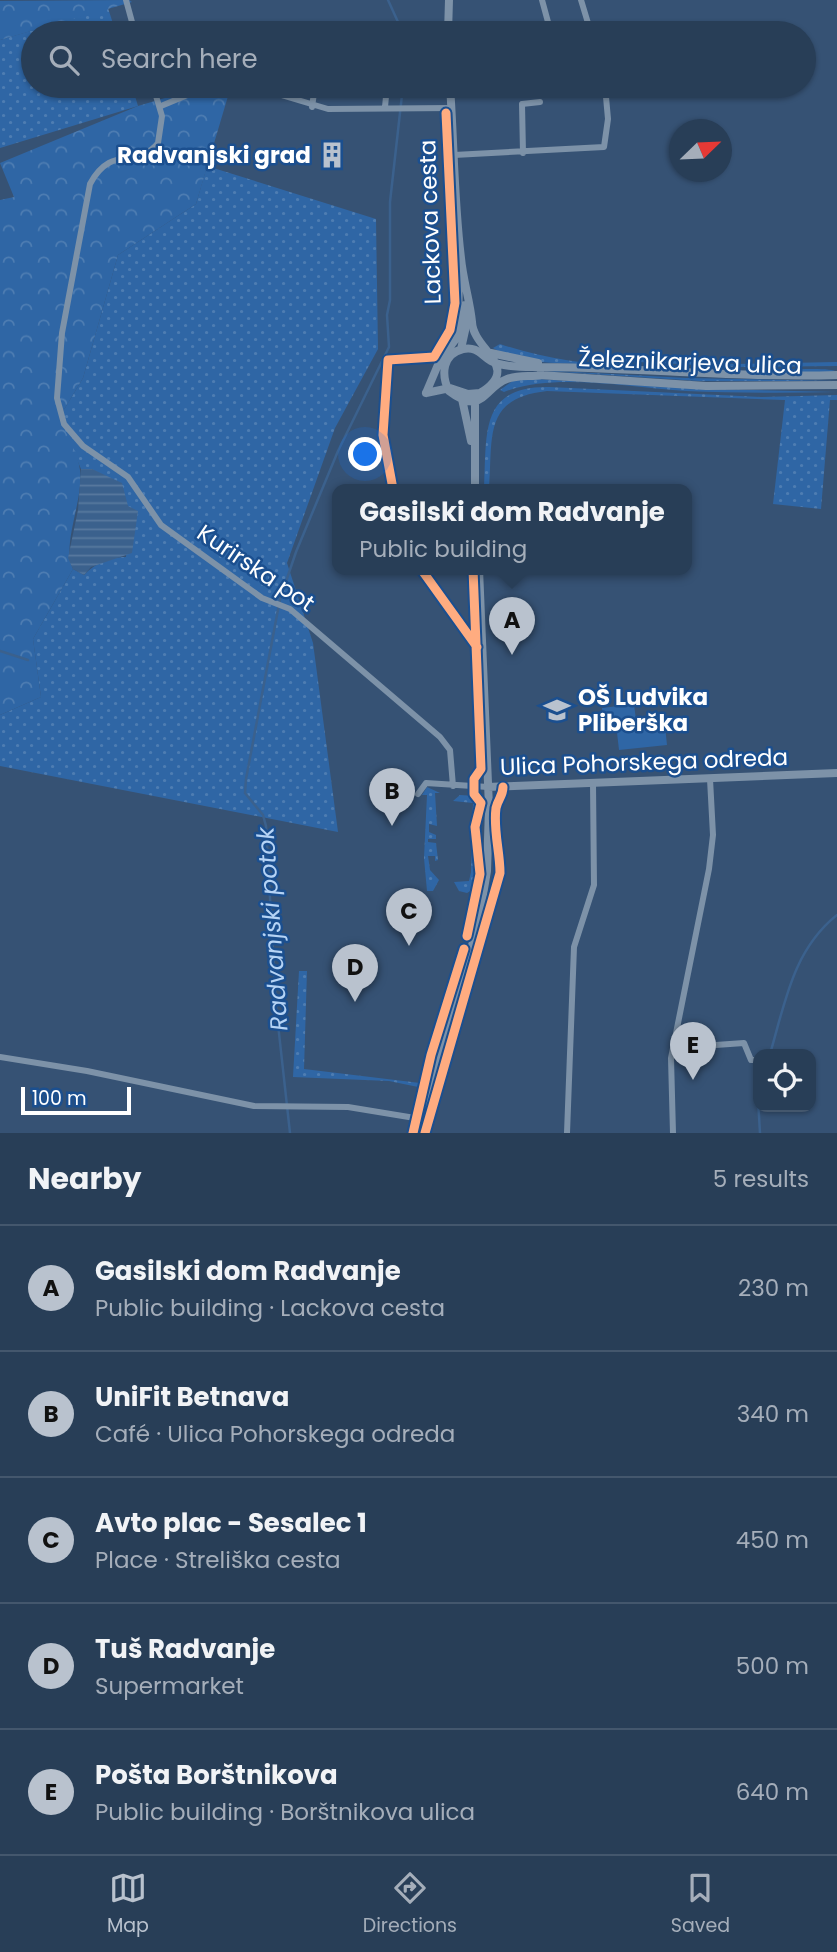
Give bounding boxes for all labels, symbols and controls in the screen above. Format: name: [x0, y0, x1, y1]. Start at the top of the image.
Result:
search box: [21, 21, 816, 98]
icon: search: [45, 41, 83, 79]
text: Search here: [101, 41, 258, 77]
north arrow: [669, 119, 732, 182]
place label: Radvanjski grad: [117, 139, 311, 171]
street label: Lackova cesta: [411, 139, 449, 305]
building icon: Radvanjski grad: [317, 140, 347, 170]
street label: Železnikarjeva ulica: [578, 342, 802, 382]
your location: [348, 437, 382, 471]
popup: [332, 484, 692, 575]
text: Gasilski dom Radvanje: [359, 494, 665, 530]
street label: Kurirska pot: [191, 517, 321, 619]
text: Public building: [359, 533, 527, 565]
pin: A: [489, 597, 535, 655]
place label: OŠ Ludvika Pliberška: [578, 681, 708, 739]
school or university icon: OŠ Ludvika Pliberška: [542, 695, 572, 725]
street label: Ulica Pohorskega odreda: [499, 741, 789, 783]
pin: B: [369, 768, 415, 826]
water label: Radvanjski potok: [248, 824, 296, 1032]
pin: C: [386, 888, 432, 946]
pin: D: [332, 944, 378, 1002]
pin: E: [670, 1022, 716, 1080]
map controls: [753, 1049, 816, 1112]
button: locate: [753, 1049, 816, 1112]
scale bar: [21, 1084, 131, 1116]
text: 100 m: [32, 1085, 87, 1112]
text: Nearby: [28, 1157, 142, 1200]
text: 5 results: [713, 1163, 809, 1195]
text: Gasilski dom Radvanje: [95, 1253, 401, 1289]
text: A: [43, 1272, 59, 1304]
text: 230 m: [738, 1272, 809, 1304]
text: Public building · Lackova cesta: [95, 1292, 445, 1324]
text: UniFit Betnava: [95, 1379, 289, 1415]
text: B: [43, 1398, 59, 1430]
text: 340 m: [737, 1398, 809, 1430]
text: Café · Ulica Pohorskega odreda: [95, 1418, 455, 1450]
text: Avto plac - Sesalec 1: [95, 1505, 367, 1541]
text: C: [42, 1524, 60, 1556]
text: 450 m: [736, 1524, 809, 1556]
text: Place · Streliška cesta: [95, 1544, 341, 1576]
text: Tuš Radvanje: [95, 1631, 275, 1667]
text: D: [43, 1650, 59, 1682]
text: 500 m: [736, 1650, 809, 1682]
text: Supermarket: [95, 1670, 244, 1702]
text: Pošta Borštnikova: [95, 1757, 338, 1793]
text: E: [45, 1776, 57, 1808]
text: 640 m: [736, 1776, 809, 1808]
text: Public building · Borštnikova ulica: [95, 1796, 475, 1828]
tab: Map: [107, 1869, 149, 1940]
tab: Directions: [363, 1869, 457, 1940]
tab: Saved: [671, 1869, 730, 1940]

